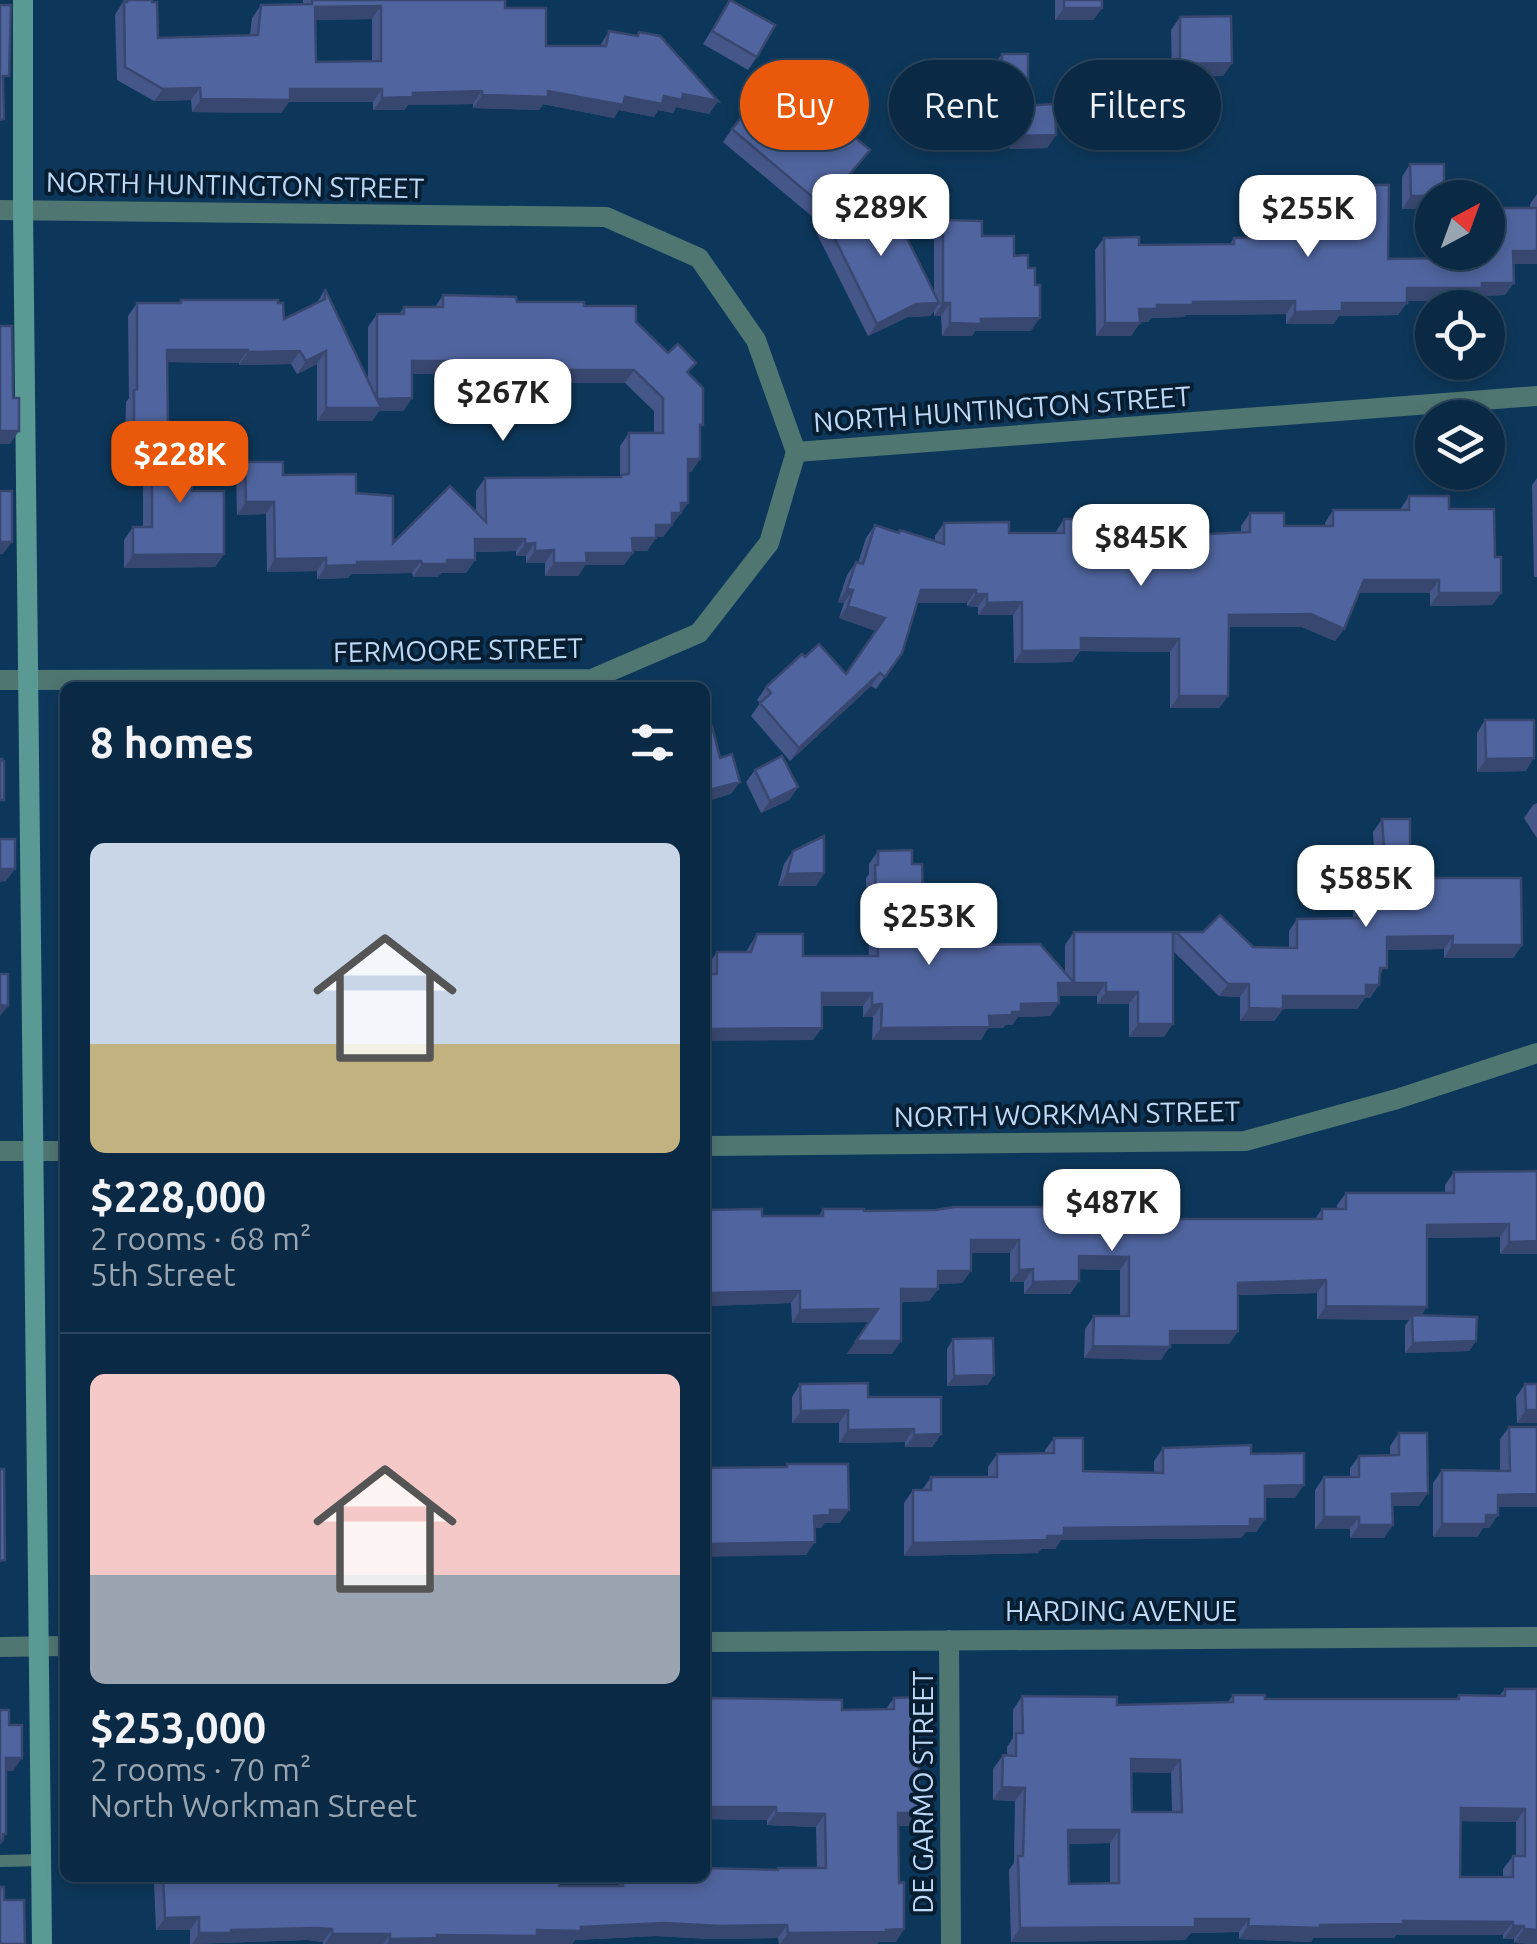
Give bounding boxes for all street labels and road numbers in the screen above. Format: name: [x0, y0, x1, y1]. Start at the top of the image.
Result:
street label: NORTH HUNTINGTON STREET: [46, 166, 425, 203]
street label: NORTH HUNTINGTON STREET: [812, 380, 1192, 437]
street label: FERMOORE STREET: [333, 632, 584, 667]
street label: NORTH WORKMAN STREET: [894, 1095, 1241, 1132]
street label: HARDING AVENUE: [1005, 1595, 1237, 1626]
street label: DE GARMO STREET: [907, 1670, 938, 1914]

